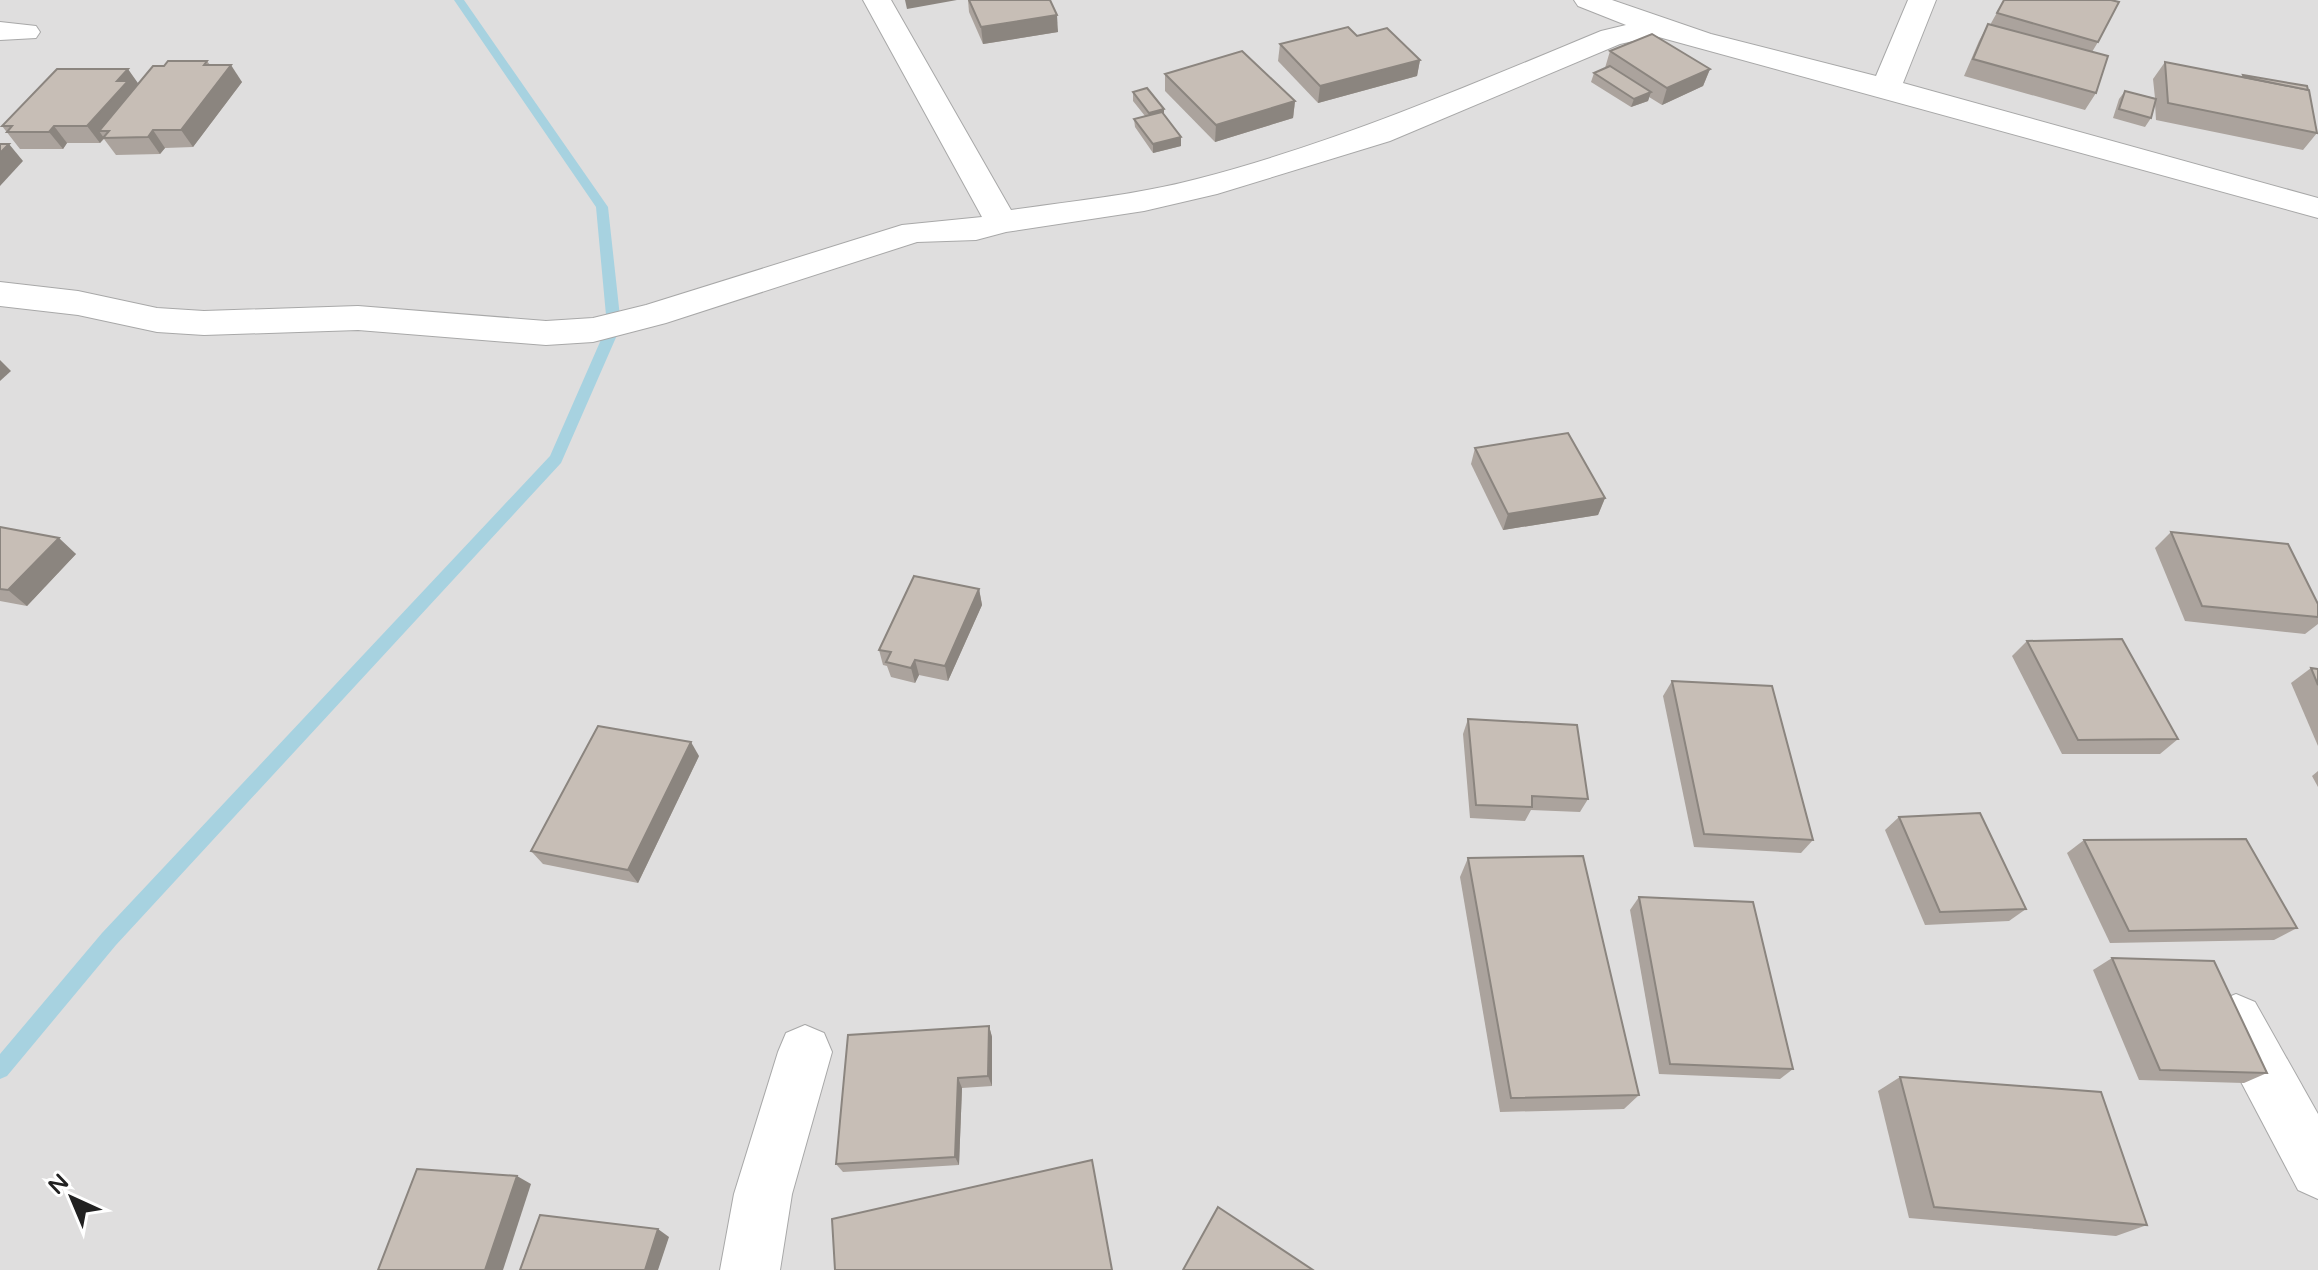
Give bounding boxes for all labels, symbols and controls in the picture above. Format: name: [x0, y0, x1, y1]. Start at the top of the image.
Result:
north arrow: [32, 1158, 112, 1238]
text: N: [43, 1169, 74, 1200]

